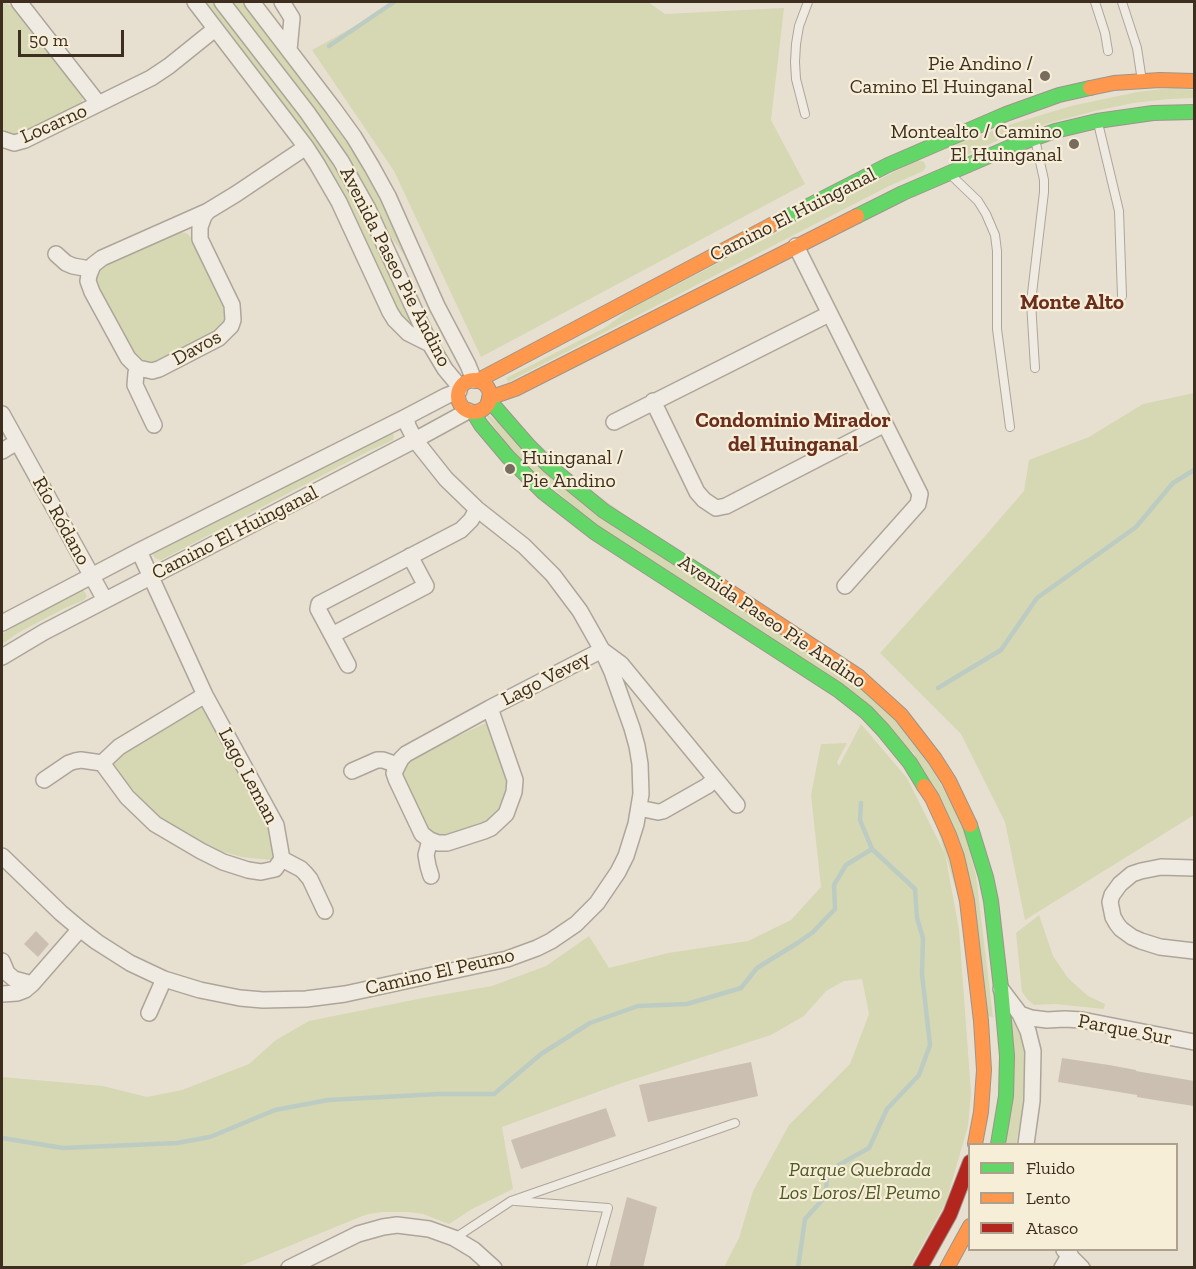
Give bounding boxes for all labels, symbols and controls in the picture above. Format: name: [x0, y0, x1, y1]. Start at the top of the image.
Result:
scale bar: [21, 18, 128, 56]
text: 50 m: [29, 29, 68, 51]
place label: Pie Andino / Camino El Huinganal: [850, 52, 1033, 99]
marker: Pie Andino / Camino El Huinganal: [1038, 69, 1052, 83]
street label: Locarno: [17, 99, 91, 149]
place label: Montealto / Camino El Huinganal: [891, 120, 1062, 167]
marker: Montealto / Camino El Huinganal: [1067, 137, 1081, 151]
street label: Avenida Paseo Pie Andino: [334, 163, 456, 371]
street label: Camino El Huinganal: [706, 163, 880, 267]
district label: Monte Alto: [1020, 290, 1124, 316]
street label: Davos: [168, 325, 226, 371]
district label: Condominio Mirador del Huinganal: [695, 408, 891, 458]
place label: Huinganal / Pie Andino: [522, 446, 623, 493]
marker: Huinganal / Pie Andino: [503, 462, 517, 476]
street label: Río Ródano: [27, 473, 95, 569]
street label: Camino El Huinganal: [148, 481, 322, 585]
street label: Avenida Paseo Pie Andino: [674, 550, 870, 694]
street label: Lago Vevey: [498, 646, 594, 712]
street label: Lago Leman: [213, 724, 283, 828]
street label: Camino El Peumo: [363, 943, 517, 1001]
street label: Parque Sur: [1076, 1009, 1174, 1051]
legend: [968, 1143, 1178, 1251]
text: Fluido: [1026, 1157, 1075, 1179]
park label: Parque Quebrada Los Loros/El Peumo: [779, 1158, 941, 1205]
text: Lento: [1026, 1187, 1071, 1209]
text: Atasco: [1026, 1217, 1078, 1239]

